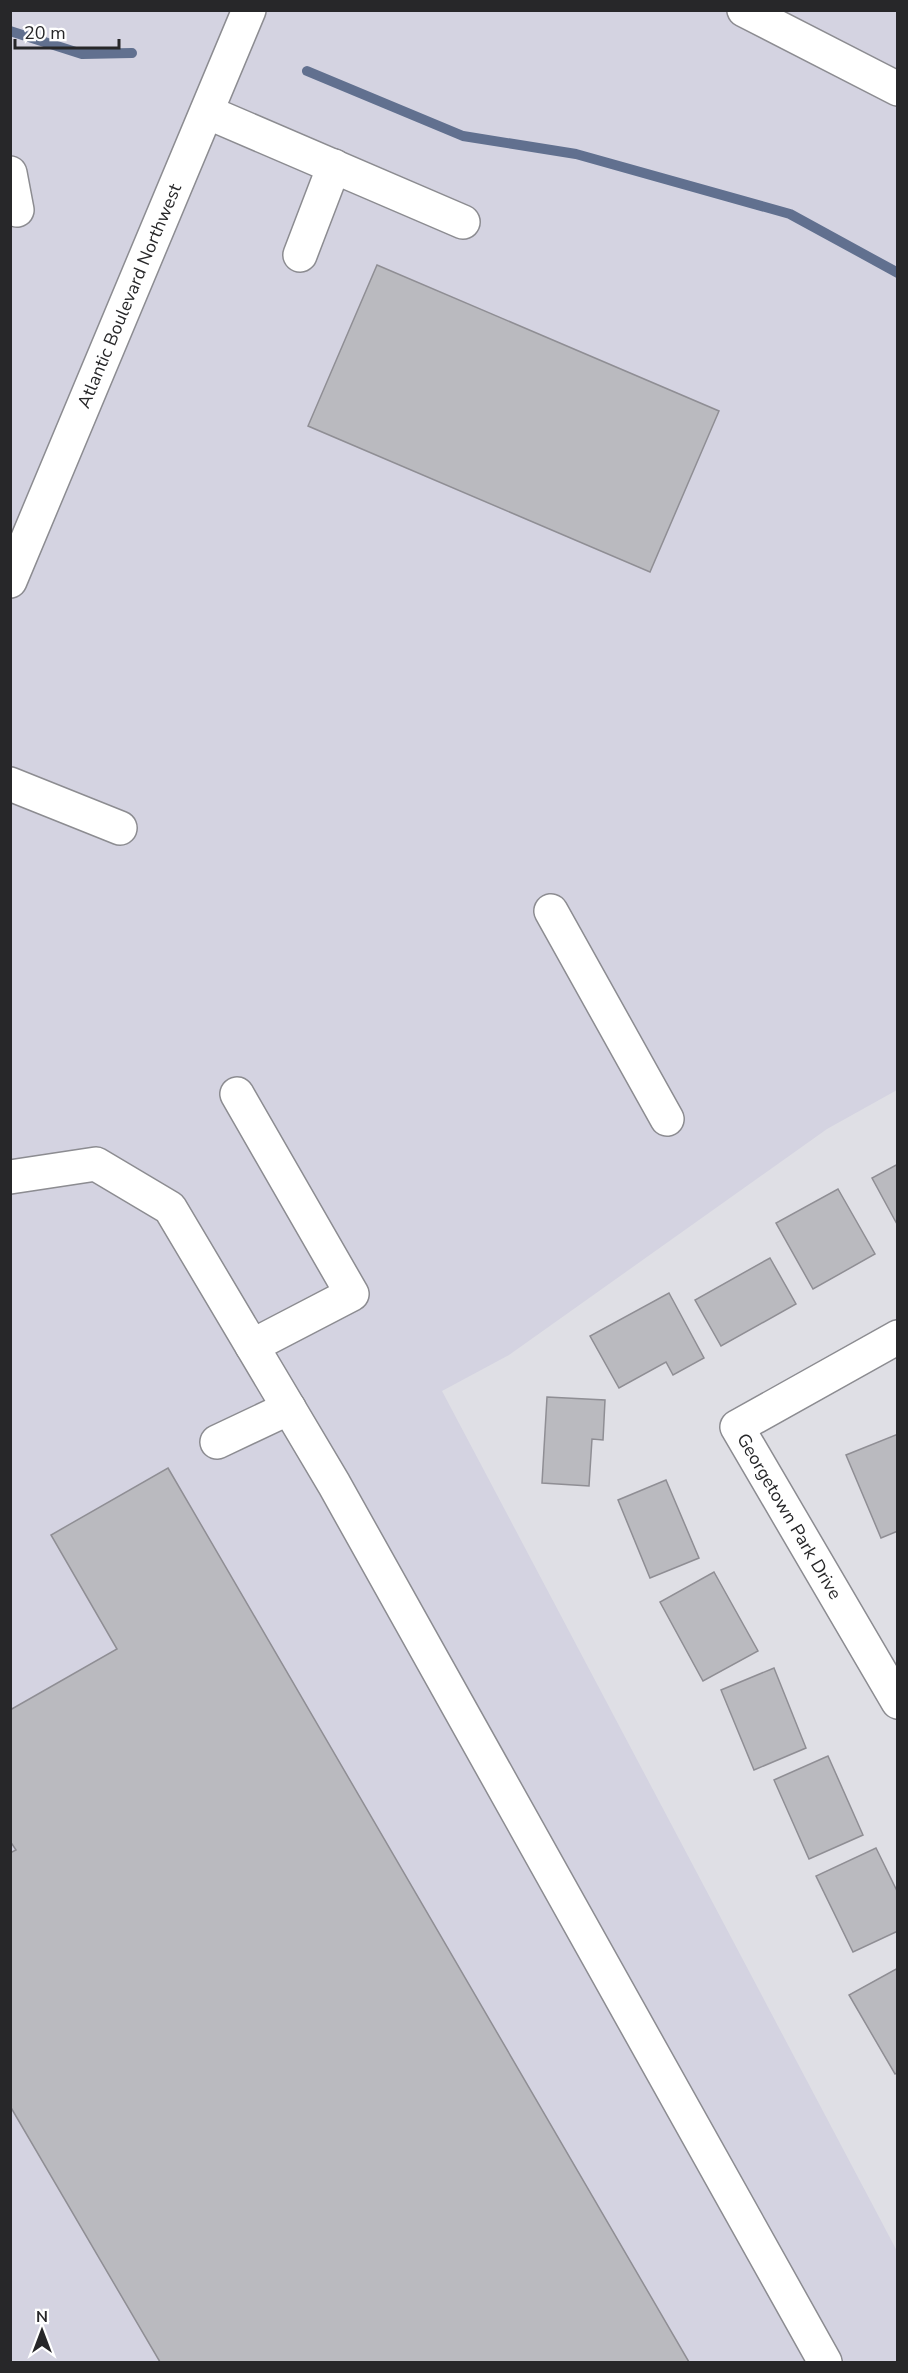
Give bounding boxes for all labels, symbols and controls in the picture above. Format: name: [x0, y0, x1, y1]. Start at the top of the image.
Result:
scale bar: [15, 12, 118, 50]
text: 20 m: [24, 21, 66, 45]
street label: Atlantic Boulevard Northwest: [72, 179, 187, 412]
street label: Georgetown Park Drive: [731, 1429, 847, 1604]
north arrow: [12, 2301, 72, 2361]
text: N: [36, 2306, 48, 2328]

